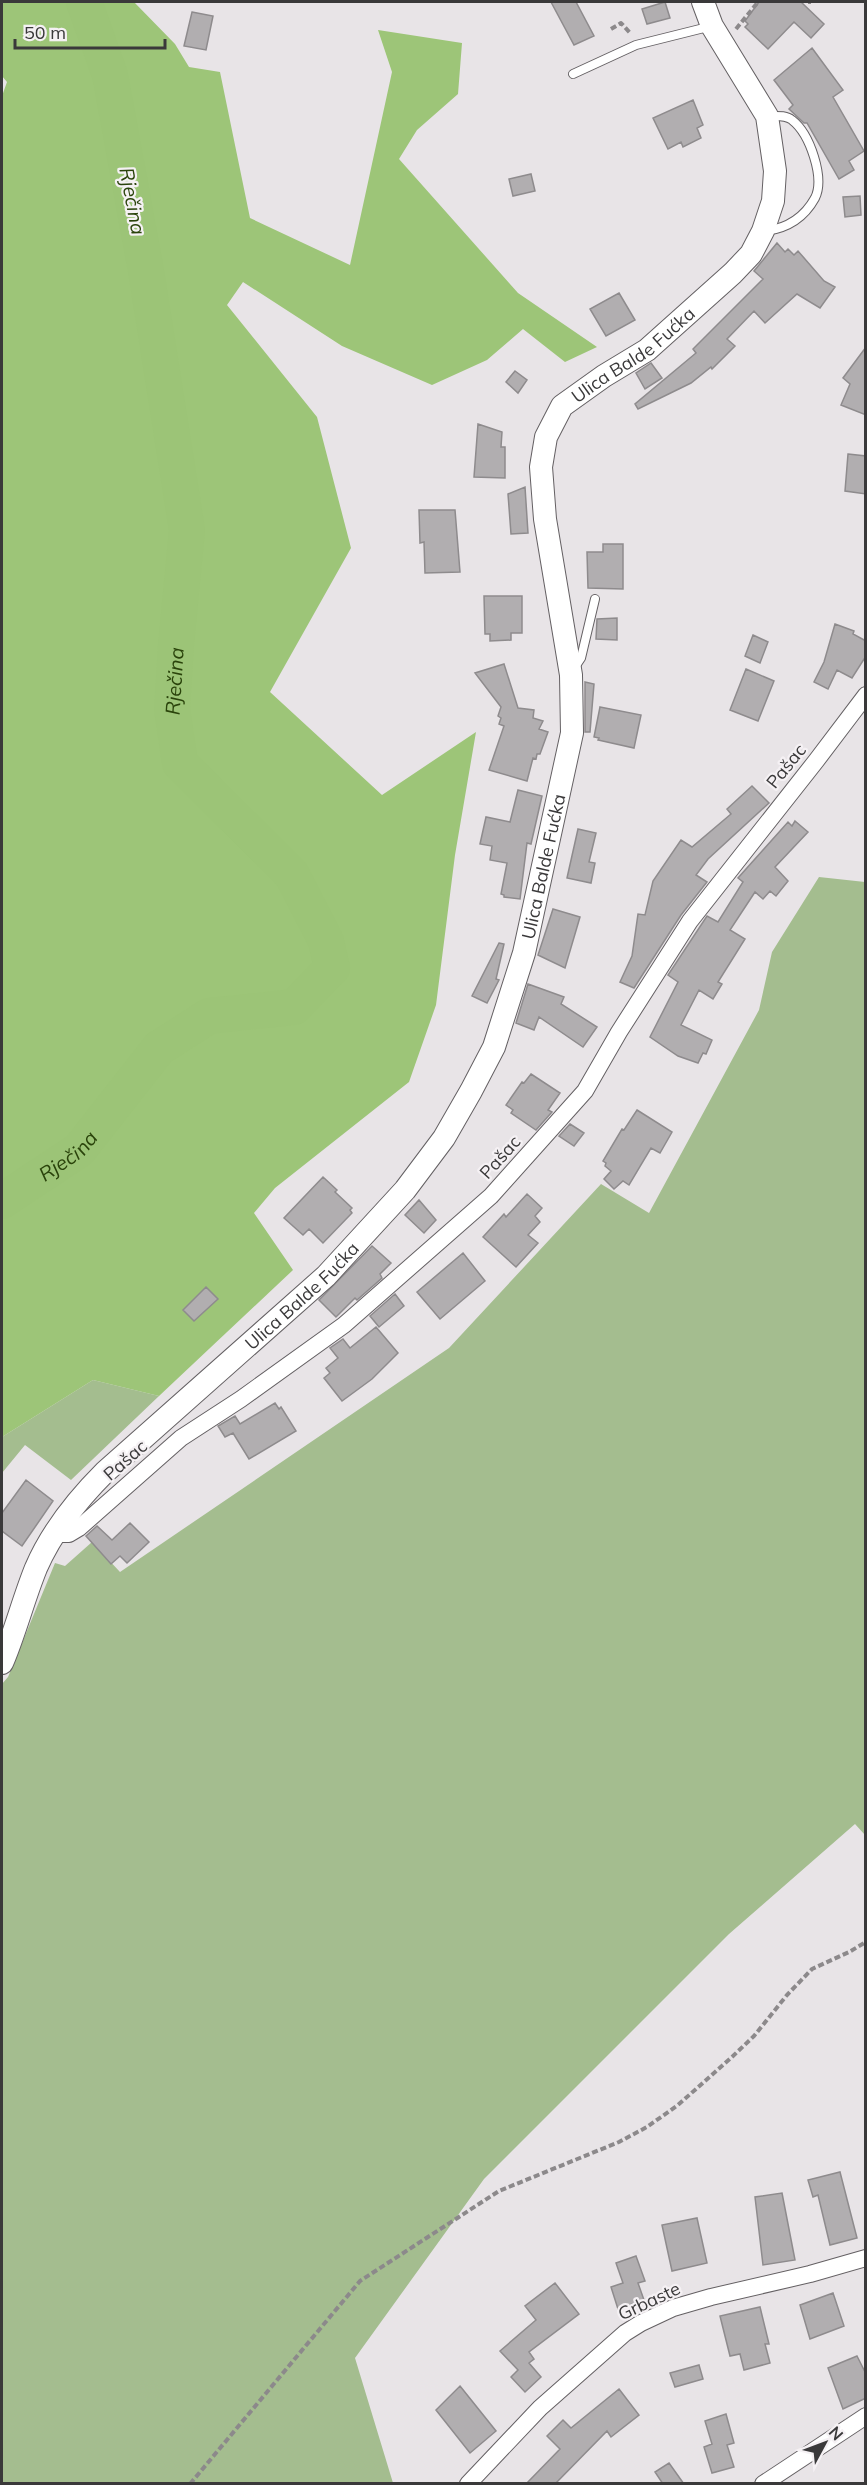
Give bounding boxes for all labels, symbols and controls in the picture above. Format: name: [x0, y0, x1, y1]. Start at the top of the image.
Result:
scale bar: [15, 12, 165, 50]
text: 50 m: [24, 21, 66, 44]
water label: Rječina: [114, 165, 152, 237]
street label: Ulica Balde Fućka: [566, 302, 699, 407]
water label: Rječina: [159, 647, 188, 716]
street label: Pašac: [761, 739, 811, 793]
street label: Ulica Balde Fućka: [516, 792, 570, 941]
water label: Rječina: [33, 1125, 102, 1186]
street label: Pašac: [474, 1130, 526, 1184]
street label: Ulica Balde Fućka: [240, 1237, 363, 1354]
street label: Pašac: [98, 1435, 152, 1485]
street label: Grbaste: [614, 2277, 684, 2325]
north arrow: [795, 2413, 855, 2473]
text: N: [825, 2422, 848, 2444]

